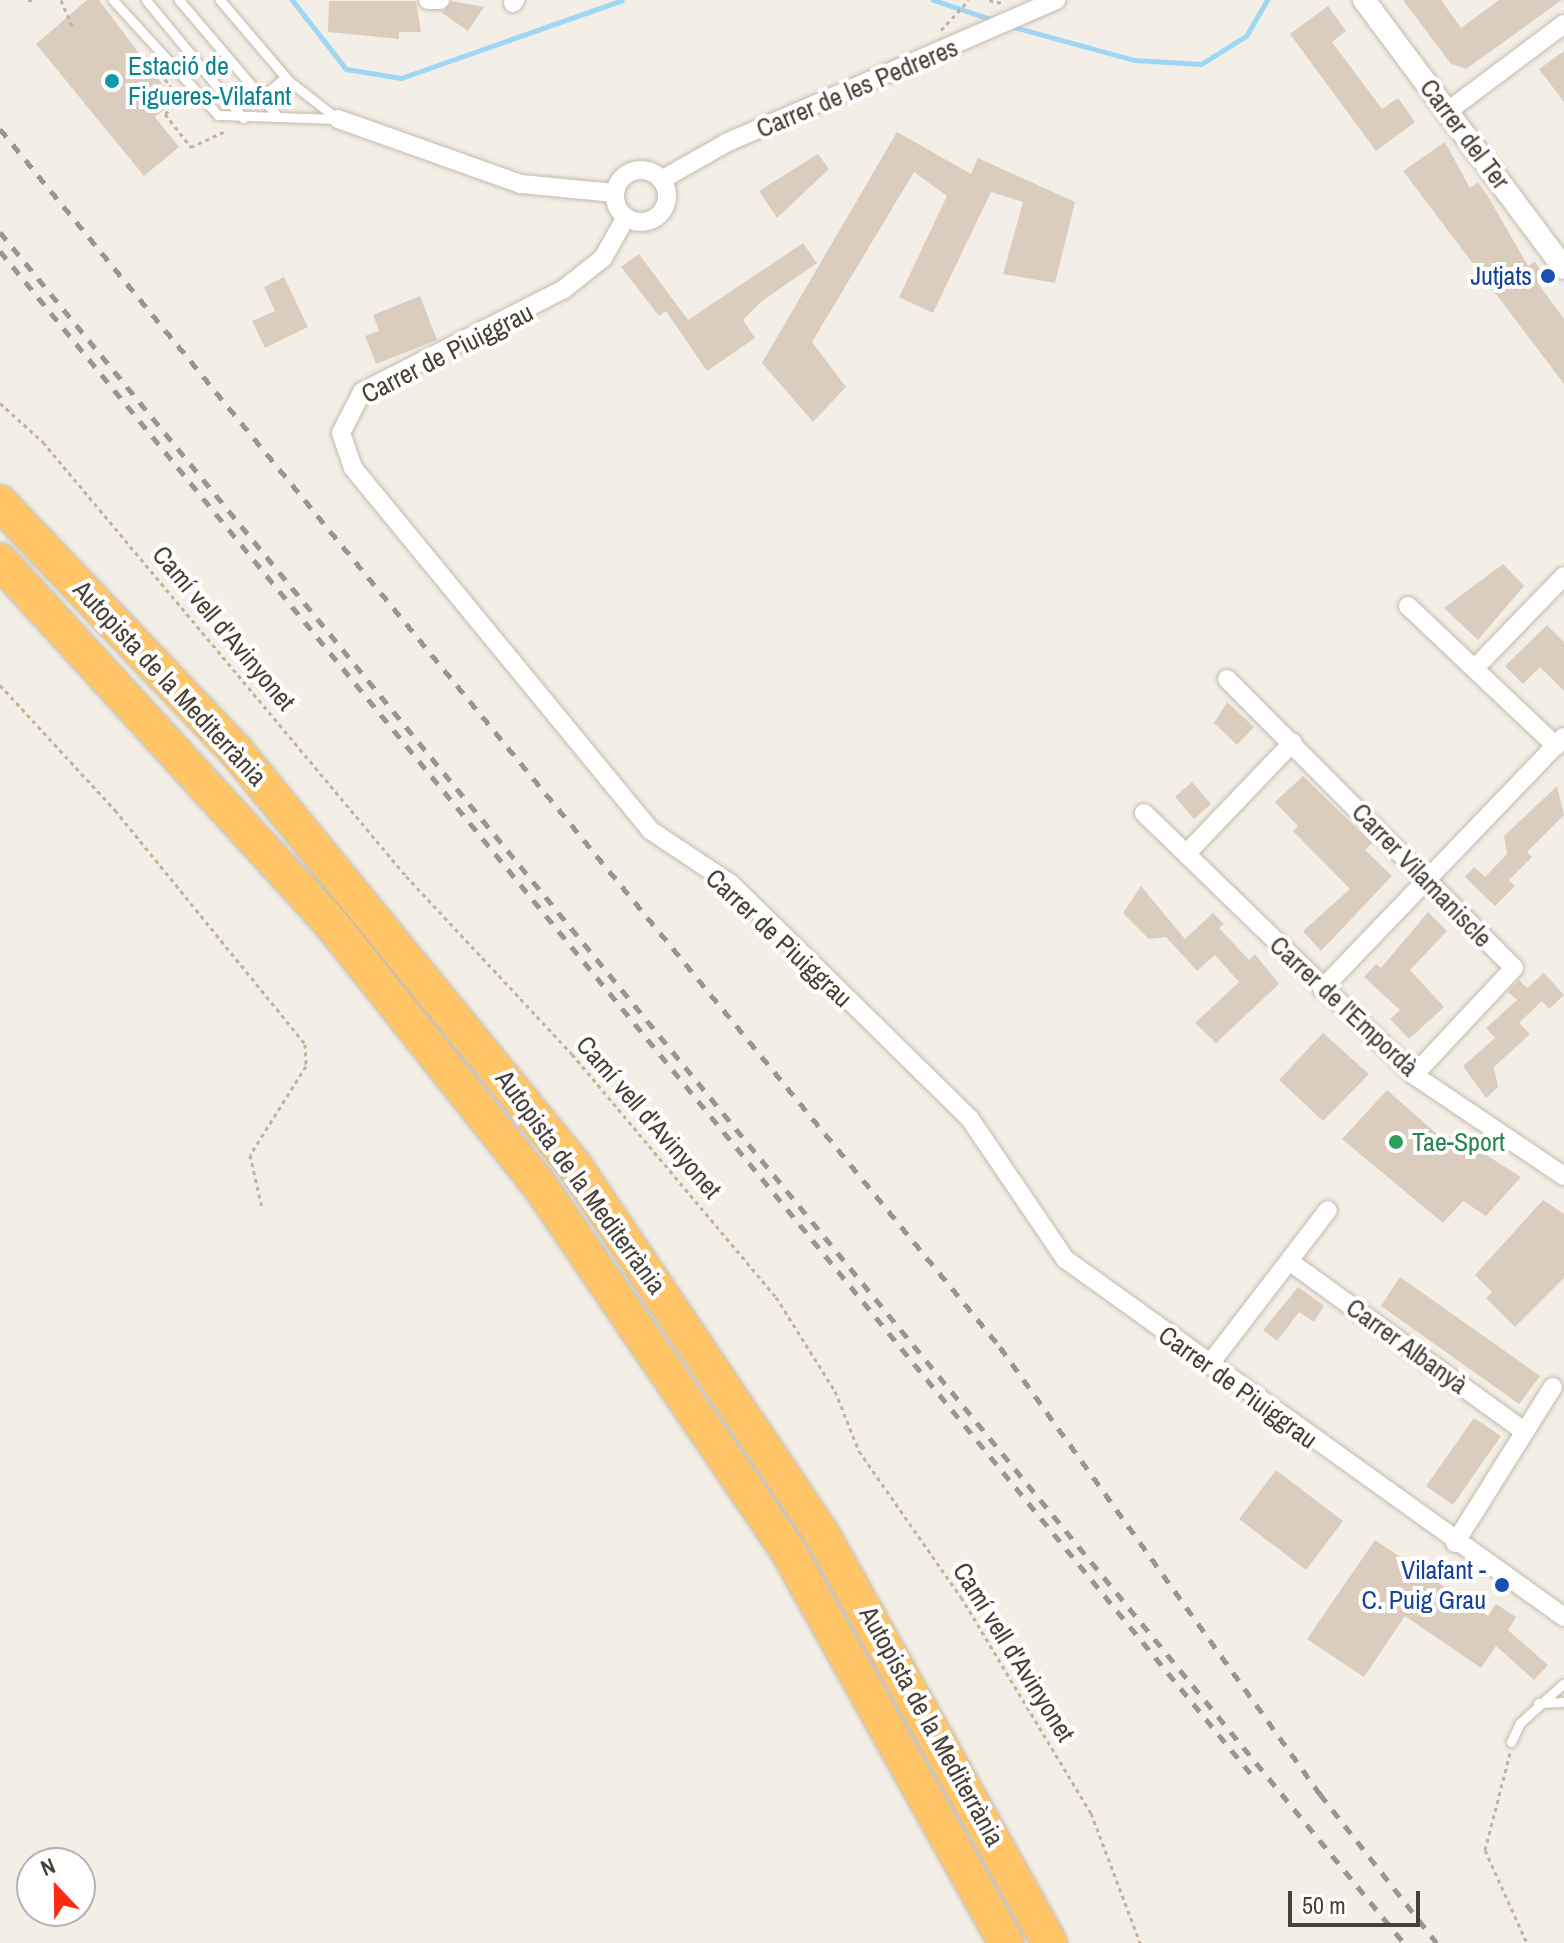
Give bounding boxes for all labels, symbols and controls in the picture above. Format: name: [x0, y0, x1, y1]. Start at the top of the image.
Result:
street label: Carrer de les Pedreres: [752, 32, 962, 144]
place label: Estació de Figueres-Vilafant: [128, 50, 291, 112]
marker: Estació de Figueres-Vilafant: [103, 72, 121, 90]
street label: Carrer del Ter: [1413, 73, 1517, 195]
place label: Jutjats: [1470, 260, 1532, 292]
marker: Jutjats: [1539, 267, 1557, 285]
street label: Carrer de Piuiggrau: [356, 296, 538, 410]
street label: Camí vell d'Avinyonet: [146, 539, 302, 717]
street label: Autopista de la Mediterrània: [67, 574, 273, 792]
street label: Carrer Vilamaniscle: [1345, 797, 1499, 953]
street label: Carrer de Piuiggrau: [699, 862, 859, 1014]
street label: Carrer de l'Empordà: [1263, 929, 1425, 1083]
street label: Camí vell d'Avinyonet: [570, 1029, 728, 1205]
street label: Autopista de la Mediterrània: [489, 1064, 673, 1300]
place label: Tae-Sport: [1412, 1126, 1505, 1158]
marker: Tae-Sport: [1387, 1133, 1405, 1151]
street label: Carrer Albanyà: [1340, 1291, 1474, 1401]
street label: Carrer de Piuiggrau: [1153, 1319, 1323, 1455]
place label: Vilafant - C. Puig Grau: [1362, 1554, 1486, 1616]
street label: Camí vell d'Avinyonet: [946, 1557, 1082, 1747]
marker: Vilafant - C. Puig Grau: [1493, 1576, 1511, 1594]
street label: Autopista de la Mediterrània: [853, 1601, 1011, 1851]
north arrow: [16, 1847, 96, 1927]
text: N: [36, 1850, 59, 1883]
scale bar: [1292, 1875, 1424, 1925]
text: 50 m: [1302, 1889, 1346, 1921]

